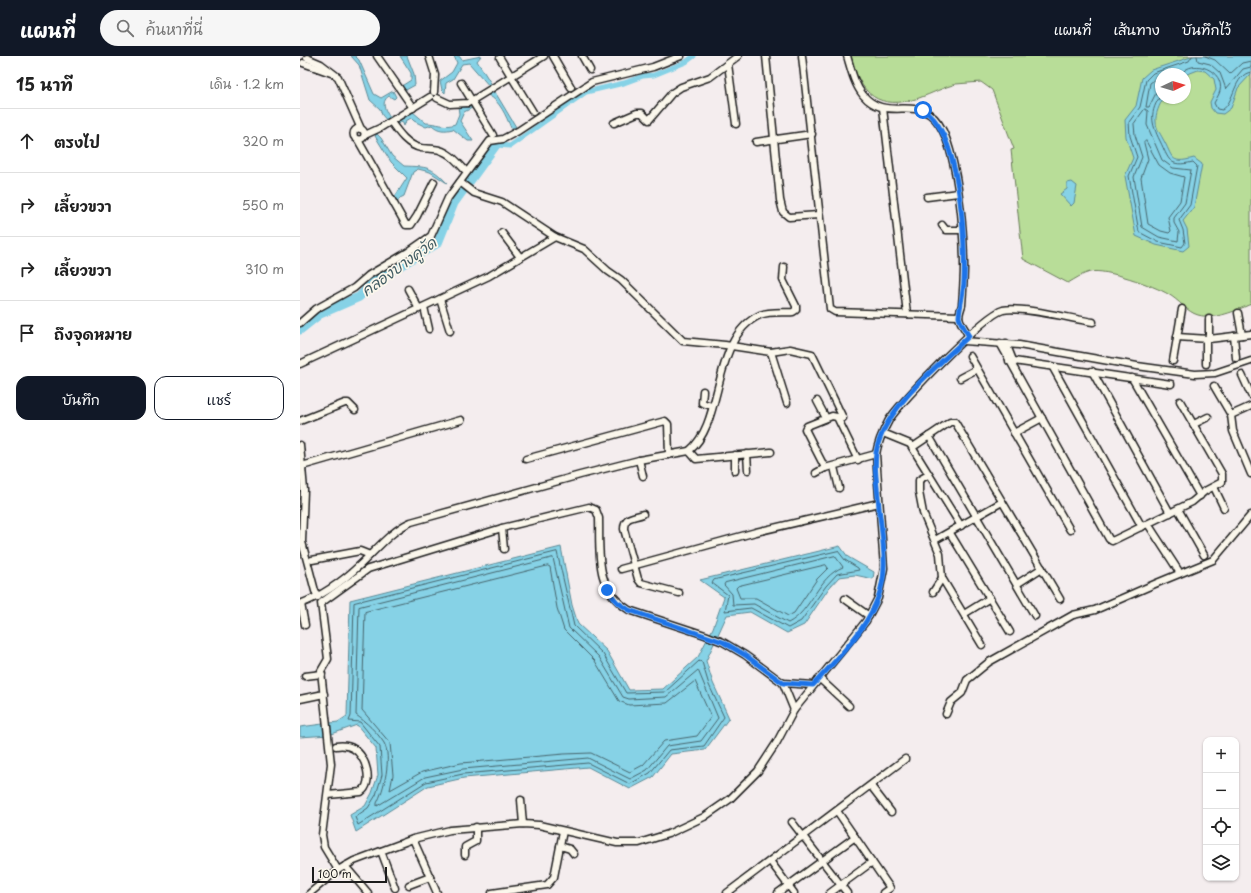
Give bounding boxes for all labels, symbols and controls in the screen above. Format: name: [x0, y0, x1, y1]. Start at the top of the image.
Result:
search box: [100, 10, 380, 46]
text: แผนที่: [20, 16, 76, 44]
icon: search: [114, 17, 136, 39]
text: ค้นหาที่นี่: [146, 17, 203, 40]
text: แผนที่: [1054, 19, 1091, 40]
text: เส้นทาง: [1113, 19, 1160, 40]
text: บันทึกไว้: [1182, 19, 1231, 40]
north arrow: [1155, 68, 1191, 104]
text: 15 นาที: [16, 71, 73, 97]
text: เดิน · 1.2 km: [210, 74, 284, 93]
route start: [914, 101, 932, 119]
icon: ahead: [16, 130, 38, 152]
text: ตรงไป: [54, 130, 100, 153]
text: 320 m: [242, 131, 284, 150]
icon: right: [16, 194, 38, 216]
text: เลี้ยวขวา: [54, 194, 112, 217]
text: 550 m: [242, 195, 284, 214]
water label: คลองบางคูวัด: [356, 230, 442, 302]
icon: right: [16, 258, 38, 280]
text: เลี้ยวขวา: [54, 258, 112, 281]
text: 310 m: [245, 259, 284, 278]
icon: arrive: [16, 322, 38, 344]
text: ถึงจุดหมาย: [54, 322, 132, 345]
button: บันทึก: [16, 376, 146, 420]
button: แชร์: [154, 376, 284, 420]
route end: [598, 581, 616, 599]
map controls: [1203, 737, 1239, 881]
button: +: [1203, 737, 1239, 773]
button: −: [1203, 773, 1239, 809]
button: locate: [1203, 809, 1239, 845]
button: layers: [1203, 845, 1239, 881]
scale bar: [312, 865, 387, 884]
text: 100 m: [318, 865, 352, 882]

